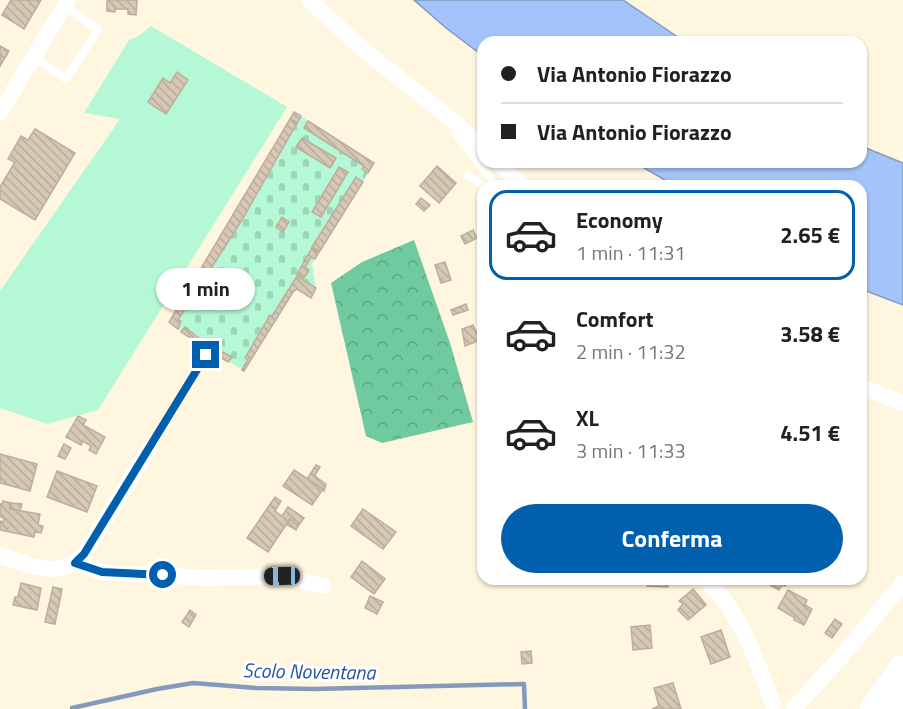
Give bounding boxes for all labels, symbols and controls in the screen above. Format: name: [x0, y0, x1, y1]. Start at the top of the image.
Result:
text: Via Antonio Fiorazzo: [537, 57, 732, 91]
text: Via Antonio Fiorazzo: [537, 115, 732, 149]
text: Economy: [576, 203, 663, 237]
icon: car: [504, 208, 558, 262]
text: 2.65 €: [780, 218, 840, 252]
text: 1 min · 11:31: [576, 237, 686, 268]
callout: 1 min: [156, 268, 256, 310]
text: 1 min: [181, 273, 230, 304]
text: Comfort: [576, 302, 654, 336]
icon: car: [504, 307, 558, 361]
text: 3.58 €: [780, 317, 840, 351]
text: 2 min · 11:32: [576, 336, 686, 367]
route end: [192, 341, 219, 368]
text: XL: [576, 401, 599, 435]
icon: car: [504, 406, 558, 460]
text: 4.51 €: [780, 416, 840, 450]
text: 3 min · 11:33: [576, 435, 686, 466]
button: Conferma: [501, 504, 843, 573]
route start: [149, 561, 176, 588]
car: [264, 567, 300, 585]
water label: Scolo Noventana: [242, 654, 377, 688]

